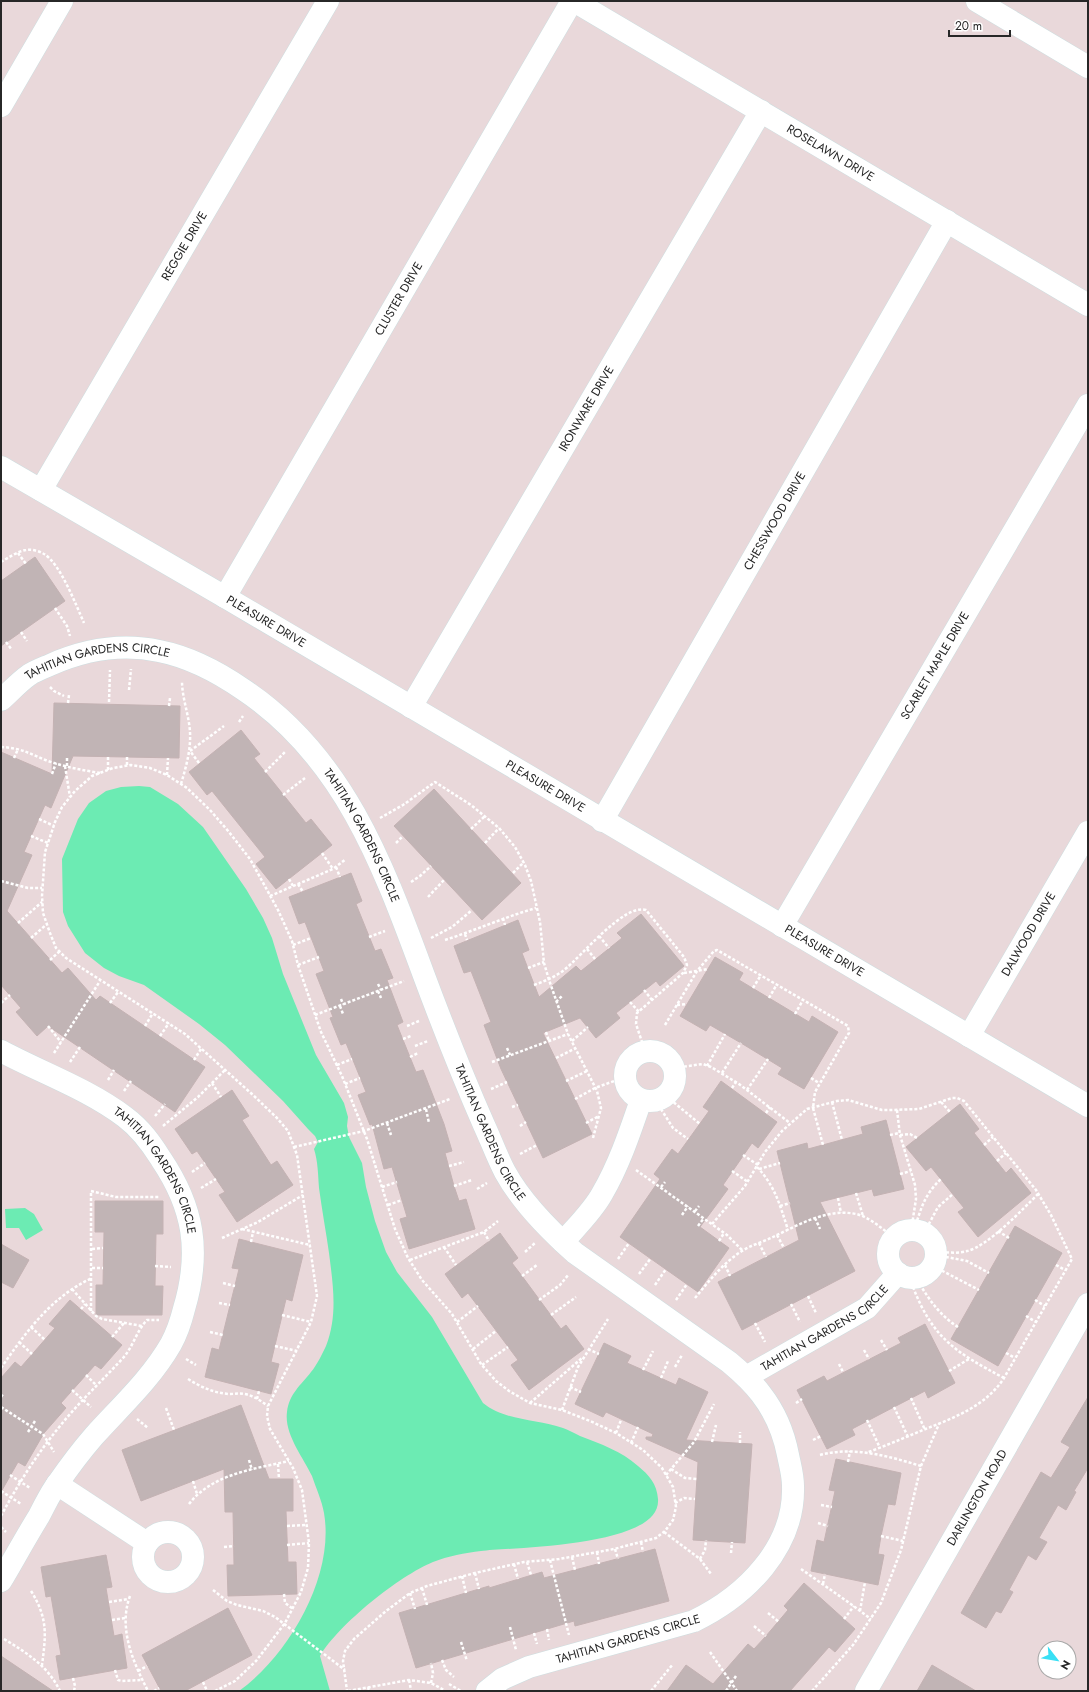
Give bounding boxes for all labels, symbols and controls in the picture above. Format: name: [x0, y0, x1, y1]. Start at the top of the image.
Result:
scale bar: [949, 12, 1010, 38]
text: 20 m: [955, 17, 982, 35]
street label: ROSELAWN DRIVE: [783, 120, 878, 186]
street label: REGGIE DRIVE: [157, 208, 212, 284]
street label: CLUSTER DRIVE: [370, 259, 427, 339]
street label: IRONWARE DRIVE: [554, 363, 618, 455]
street label: CHESSWOOD DRIVE: [739, 468, 810, 574]
street label: PLEASURE DRIVE: [223, 591, 310, 652]
street label: SCARLET MAPLE DRIVE: [896, 608, 974, 723]
street label: TAHITIAN GARDENS CIRCLE: [21, 638, 172, 684]
street label: PLEASURE DRIVE: [502, 755, 589, 817]
street label: TAHITIAN GARDENS CIRCLE: [319, 765, 404, 905]
street label: DALWOOD DRIVE: [997, 889, 1060, 980]
street label: PLEASURE DRIVE: [781, 920, 868, 981]
street label: TAHITIAN GARDENS CIRCLE: [450, 1061, 530, 1205]
street label: TAHITIAN GARDENS CIRCLE: [110, 1102, 201, 1235]
street label: TAHITIAN GARDENS CIRCLE: [757, 1281, 893, 1376]
street label: DARLINGTON ROAD: [942, 1446, 1012, 1549]
street label: TAHITIAN GARDENS CIRCLE: [554, 1610, 702, 1668]
north arrow: [1037, 1640, 1077, 1680]
text: N: [1056, 1657, 1075, 1673]

